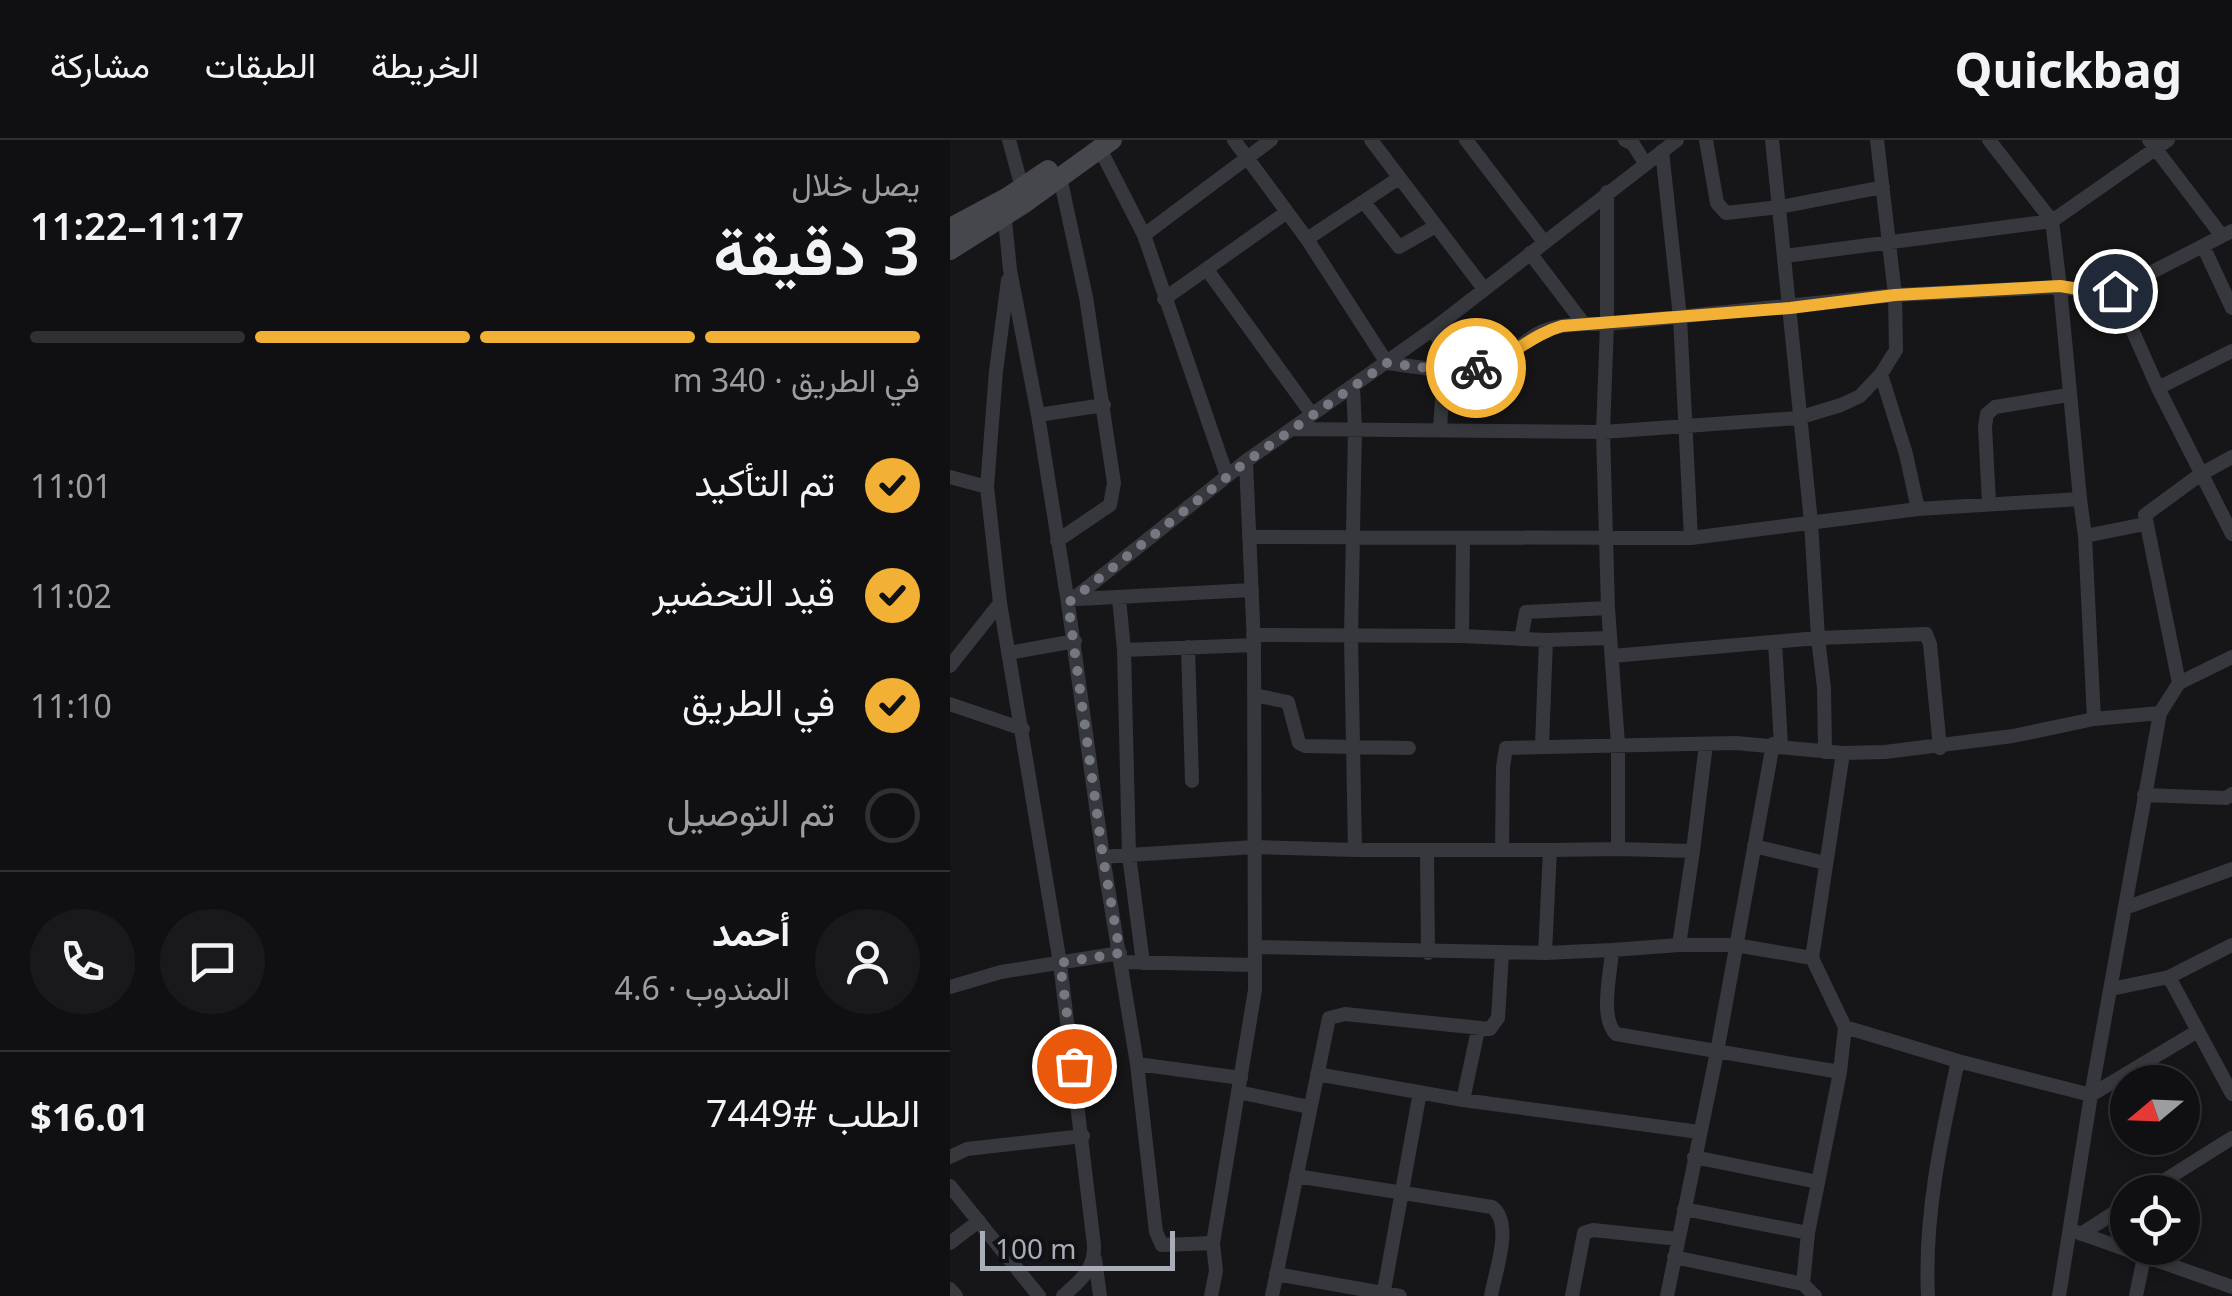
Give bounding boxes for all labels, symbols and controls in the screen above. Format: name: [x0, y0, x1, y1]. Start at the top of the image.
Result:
text: Quickbag: [1955, 37, 2182, 102]
text: مشاركة: [50, 41, 150, 88]
text: الطبقات: [205, 41, 316, 88]
text: الخريطة: [371, 41, 479, 88]
text: يصل خلال: [792, 162, 920, 205]
text: 11:17–11:22: [30, 199, 244, 251]
text: 3 دقيقة: [713, 206, 920, 294]
pin: [2073, 249, 2158, 334]
icon: home: [2088, 264, 2143, 319]
courier: [1426, 318, 1526, 418]
icon: bike: [1449, 341, 1504, 396]
text: في الطريق · 340 m: [673, 358, 920, 401]
text: تم التأكيد: [694, 455, 835, 507]
icon: check: [865, 458, 920, 513]
text: 11:01: [30, 464, 112, 507]
text: قيد التحضير: [652, 565, 835, 617]
icon: check: [865, 568, 920, 623]
text: 11:02: [30, 574, 112, 617]
text: في الطريق: [682, 675, 835, 727]
icon: check: [865, 678, 920, 733]
text: 11:10: [30, 684, 112, 727]
text: تم التوصيل: [667, 785, 835, 837]
text: أحمد: [712, 905, 790, 957]
button: phone: [30, 909, 135, 1014]
button: chat: [160, 909, 265, 1014]
button: person: [815, 909, 920, 1014]
text: المندوب · 4.6: [615, 966, 790, 1009]
pin: [1032, 1024, 1117, 1109]
icon: bag: [1047, 1039, 1102, 1094]
north arrow: [2110, 1065, 2200, 1155]
map controls: [2110, 1065, 2200, 1265]
text: الطلب #7449: [706, 1086, 920, 1138]
text: $16.01: [30, 1090, 149, 1142]
button: locate: [2110, 1175, 2200, 1265]
scale bar: [980, 1226, 1175, 1270]
text: 100 m: [995, 1229, 1077, 1267]

